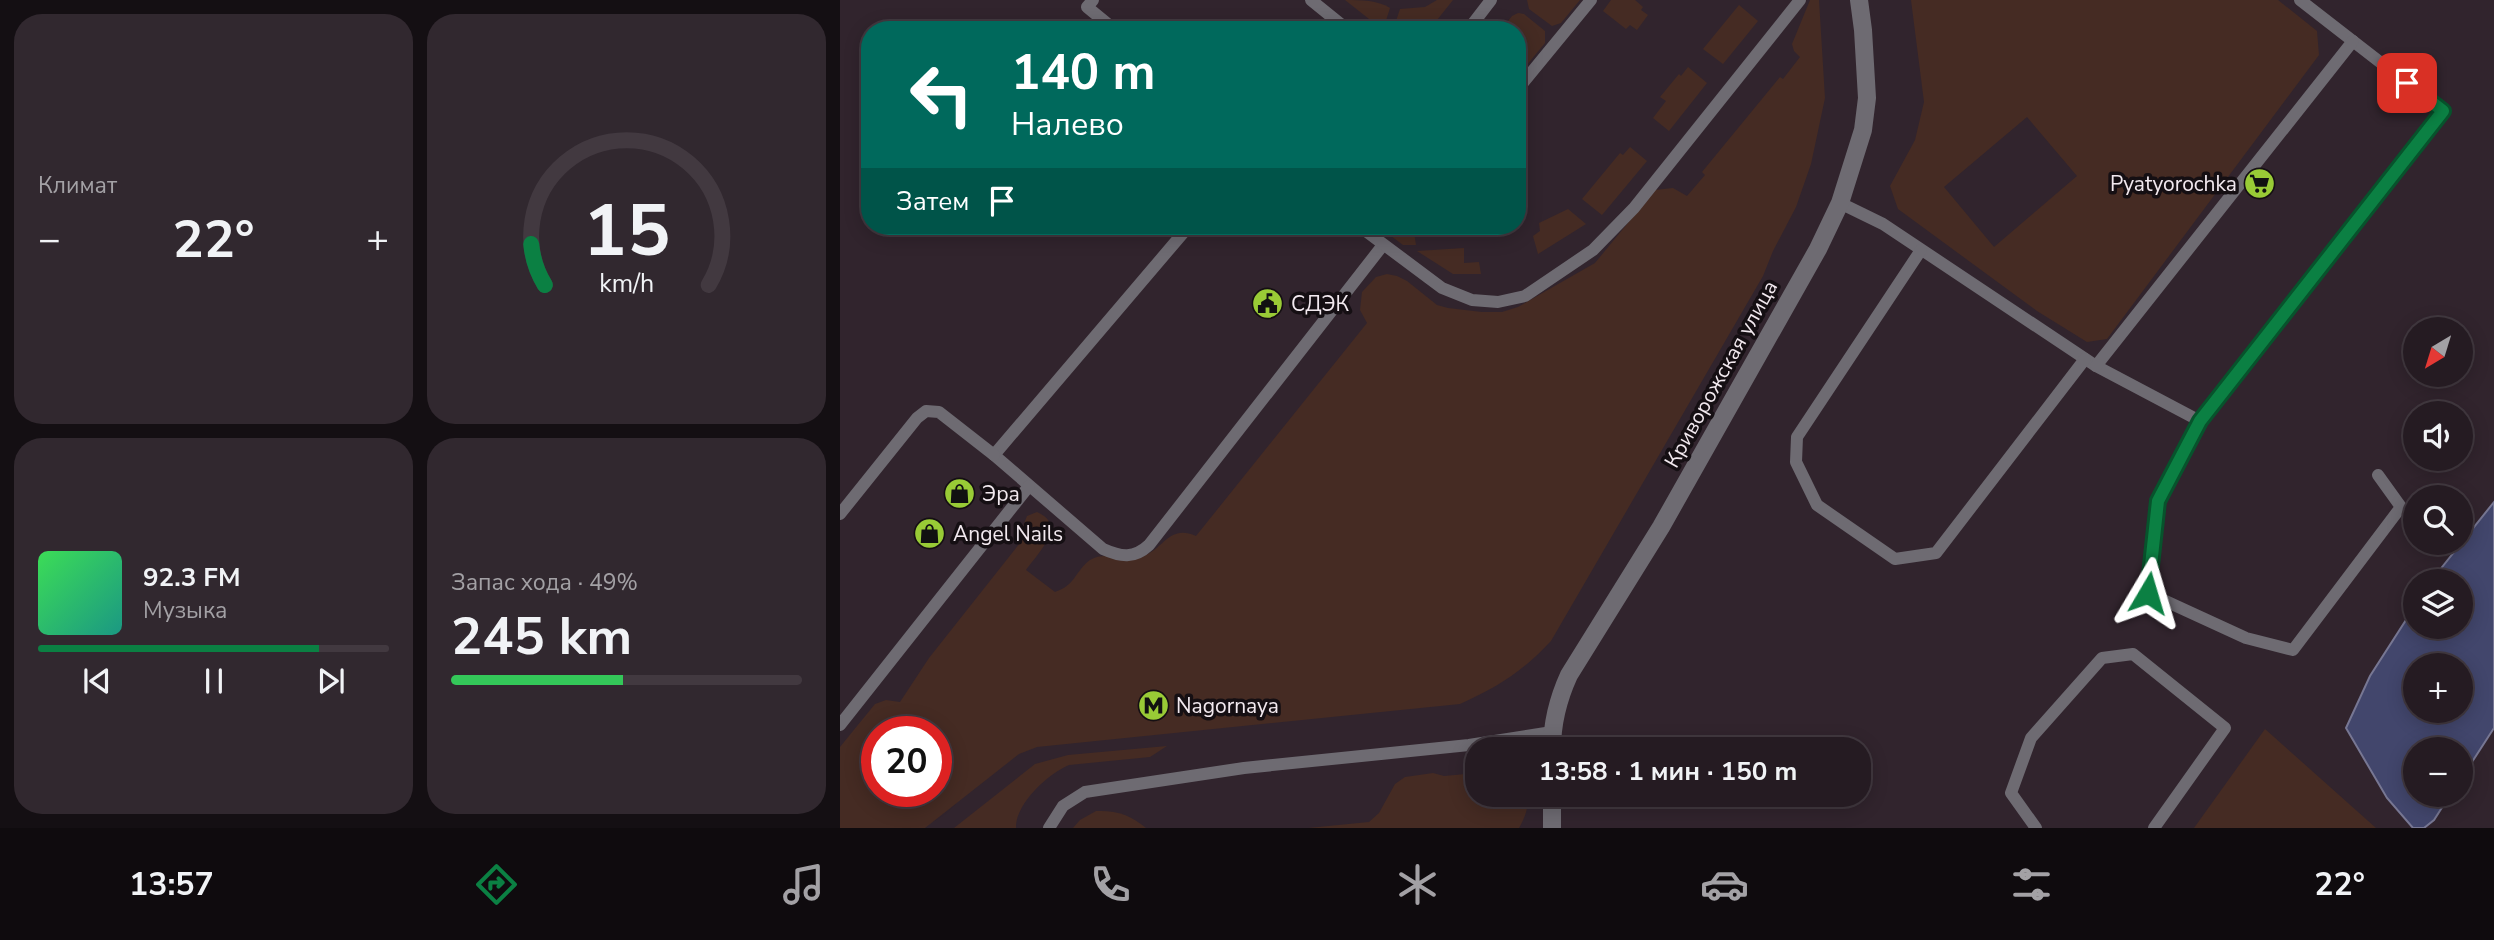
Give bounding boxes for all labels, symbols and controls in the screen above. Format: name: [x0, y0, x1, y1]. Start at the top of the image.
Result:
text: 140 m: [1011, 39, 1155, 106]
icon: left: [896, 49, 987, 140]
pin: [2377, 53, 2437, 113]
icon: arrive: [2388, 64, 2426, 102]
text: Налево: [1011, 103, 1124, 146]
supermarket icon: Pyatyorochka: [2243, 167, 2277, 201]
text: Климат: [38, 170, 117, 201]
place label: Pyatyorochka: [2110, 170, 2237, 198]
text: 15: [583, 181, 670, 281]
icon: arrive: [983, 182, 1021, 220]
text: Затем: [896, 184, 969, 219]
text: 22°: [172, 204, 255, 275]
text: −: [38, 214, 61, 265]
text: +: [366, 214, 389, 265]
text: km/h: [599, 267, 654, 301]
street label: Криворожская улица: [1658, 275, 1784, 473]
public building icon: СДЭК: [1251, 287, 1285, 321]
place label: СДЭК: [1291, 290, 1350, 318]
north arrow: [2403, 317, 2473, 387]
map controls: [2403, 317, 2473, 807]
button: sound: [2403, 401, 2473, 471]
shop icon: Эра: [942, 477, 976, 511]
place label: Эра: [982, 480, 1020, 508]
button: search: [2403, 485, 2473, 555]
shop icon: Angel Nails: [913, 517, 947, 551]
place label: Angel Nails: [953, 520, 1063, 548]
position arrow: [2111, 556, 2185, 630]
text: 92.3 FM: [143, 560, 240, 595]
text: Запас хода · 49%: [451, 567, 638, 598]
button: layers: [2403, 569, 2473, 639]
text: Музыка: [143, 595, 227, 626]
text: 245 km: [451, 601, 632, 672]
button: +: [2403, 653, 2473, 723]
icon: previous: [78, 662, 116, 700]
icon: pause: [195, 662, 233, 700]
icon: next: [312, 662, 350, 700]
metro station icon: Nagornaya: [1136, 689, 1170, 723]
place label: Nagornaya: [1176, 692, 1279, 720]
speed limit sign: 20: [861, 716, 952, 807]
button: −: [2403, 737, 2473, 807]
text: 13:58 · 1 мин · 150 m: [1539, 754, 1797, 789]
icon: directions: [472, 860, 521, 909]
icon: music: [779, 860, 828, 909]
icon: phone: [1086, 860, 1135, 909]
icon: climate: [1393, 860, 1442, 909]
icon: car: [1700, 860, 1749, 909]
icon: filters: [2007, 860, 2056, 909]
text: 13:57: [129, 863, 214, 906]
text: 22°: [2314, 863, 2365, 906]

